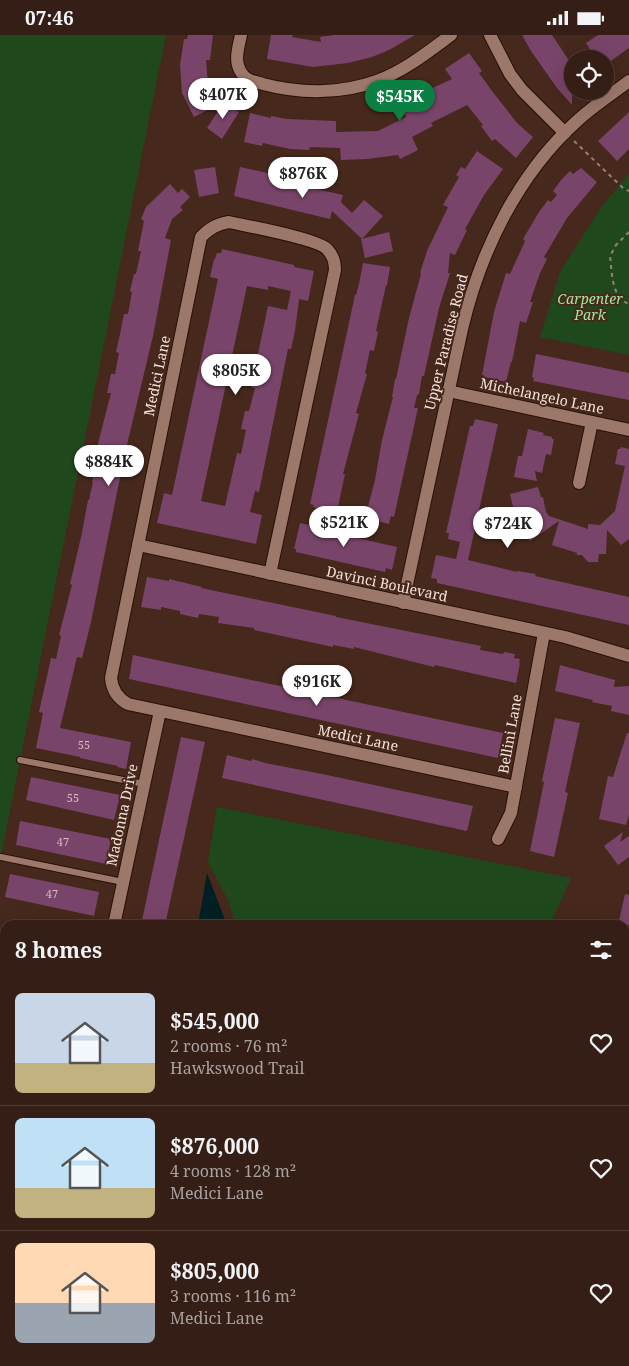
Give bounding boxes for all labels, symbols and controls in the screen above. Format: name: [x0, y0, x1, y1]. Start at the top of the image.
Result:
text: 07:46: [25, 5, 74, 31]
map controls: [564, 50, 614, 100]
button: locate: [564, 50, 614, 100]
pin: $407K: [188, 77, 258, 120]
pin: $545K: [365, 79, 435, 122]
text: $407K: [199, 83, 247, 105]
text: $545K: [376, 85, 424, 107]
pin: $876K: [268, 156, 338, 199]
text: $876K: [279, 162, 327, 184]
street label: Upper Paradise Road: [419, 271, 472, 412]
park label: Carpenter Park: [557, 289, 623, 324]
street label: Medici Lane: [139, 334, 174, 418]
pin: $805K: [201, 353, 271, 396]
text: $805K: [212, 359, 260, 381]
street label: Michelangelo Lane: [478, 373, 606, 418]
pin: $884K: [74, 445, 144, 487]
text: $884K: [85, 450, 133, 472]
pin: $521K: [309, 505, 379, 548]
pin: $724K: [473, 507, 543, 549]
text: $521K: [320, 511, 368, 533]
text: $724K: [484, 512, 532, 534]
street label: Davinci Boulevard: [325, 561, 450, 606]
pin: $916K: [282, 665, 352, 707]
text: $916K: [293, 670, 341, 692]
street label: Bellini Lane: [493, 693, 526, 775]
street label: Medici Lane: [316, 720, 400, 755]
house number: 55: [78, 737, 90, 752]
street label: Madonna Drive: [101, 762, 142, 868]
house number: 55: [67, 790, 79, 805]
house number: 47: [57, 834, 69, 849]
house number: 47: [46, 886, 58, 901]
text: 8 homes: [15, 936, 102, 964]
icon: filters: [587, 936, 615, 964]
text: $545,000: [170, 1007, 259, 1035]
icon: home: [55, 1013, 115, 1073]
icon: heart: [587, 1029, 615, 1057]
text: 2 rooms · 76 m²: [170, 1035, 287, 1057]
text: Hawkswood Trail: [170, 1057, 304, 1079]
text: $876,000: [170, 1132, 259, 1160]
icon: home: [55, 1138, 115, 1198]
icon: heart: [587, 1154, 615, 1182]
text: 4 rooms · 128 m²: [170, 1160, 296, 1182]
text: Medici Lane: [170, 1182, 264, 1204]
text: $805,000: [170, 1257, 259, 1285]
icon: home: [55, 1263, 115, 1323]
icon: heart: [587, 1279, 615, 1307]
text: 3 rooms · 116 m²: [170, 1285, 296, 1307]
text: Medici Lane: [170, 1307, 264, 1329]

